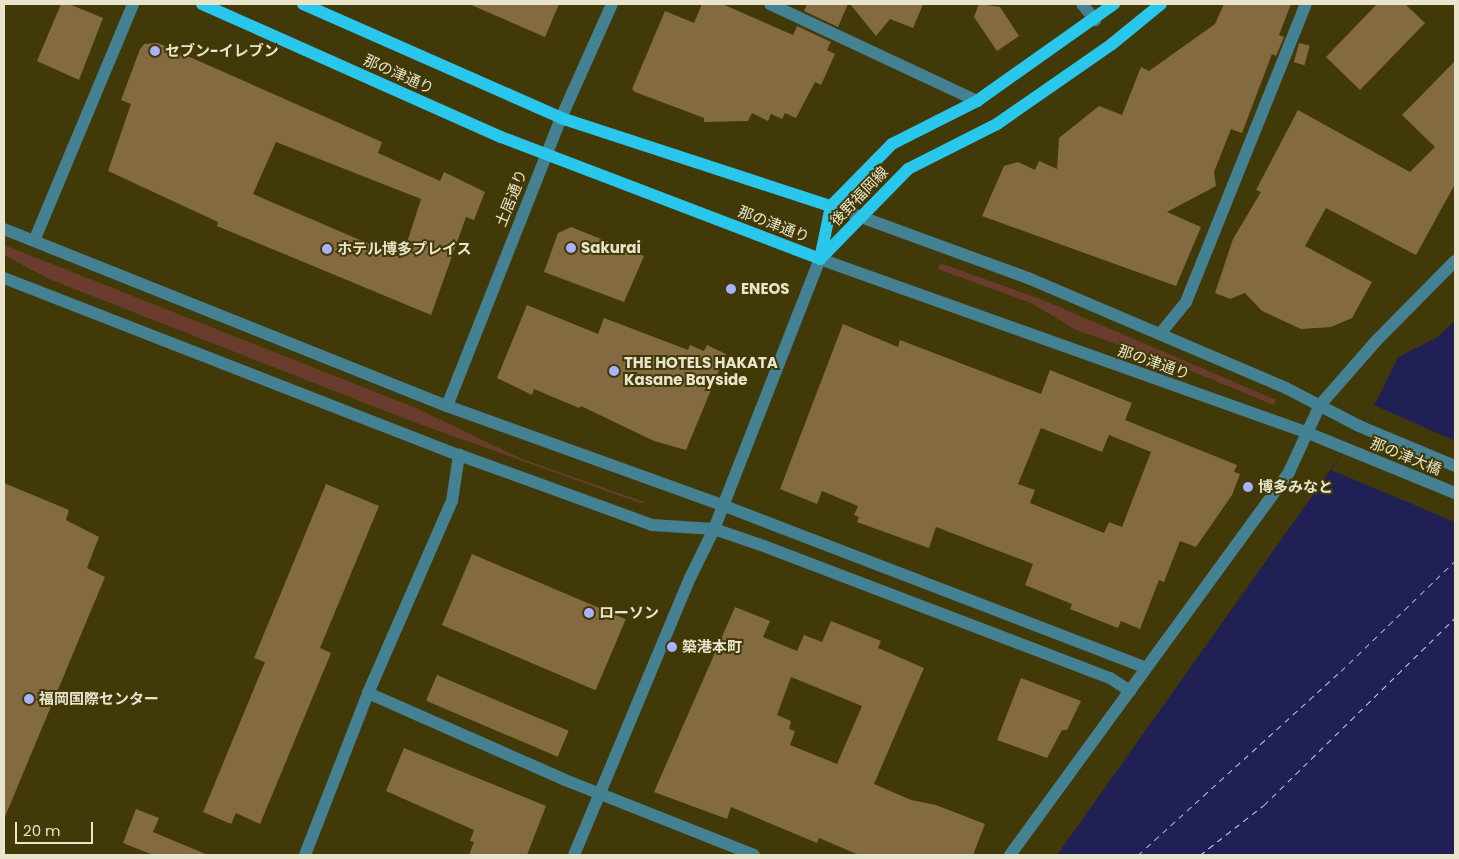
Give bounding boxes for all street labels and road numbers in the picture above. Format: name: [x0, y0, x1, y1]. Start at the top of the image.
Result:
street label: 那の津通り: [361, 51, 437, 97]
street label: 後野福岡線: [826, 163, 892, 229]
street label: 土居通り: [491, 167, 531, 229]
street label: 那の津通り: [736, 202, 812, 246]
street label: 那の津通り: [1116, 341, 1192, 383]
street label: 那の津大橋: [1368, 434, 1444, 478]

